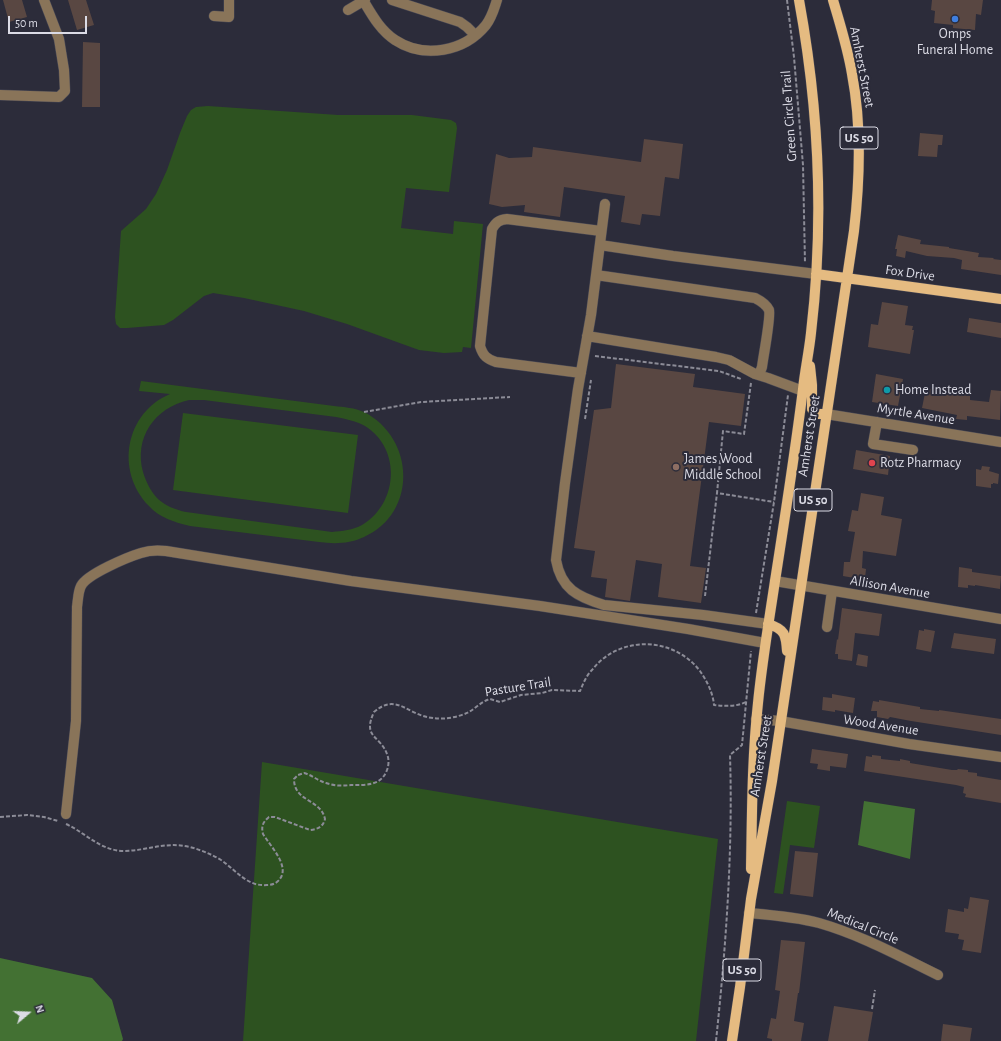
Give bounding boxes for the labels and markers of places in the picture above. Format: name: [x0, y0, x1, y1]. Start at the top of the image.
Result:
marker: Omps Funeral Home: [950, 14, 960, 24]
place label: Omps Funeral Home: [917, 26, 993, 58]
place label: Home Instead: [895, 382, 971, 398]
marker: Home Instead: [882, 385, 892, 395]
place label: James Wood Middle School: [684, 451, 761, 484]
place label: Rotz Pharmacy: [880, 455, 961, 471]
marker: Rotz Pharmacy: [867, 458, 877, 468]
marker: James Wood Middle School: [671, 462, 681, 472]

